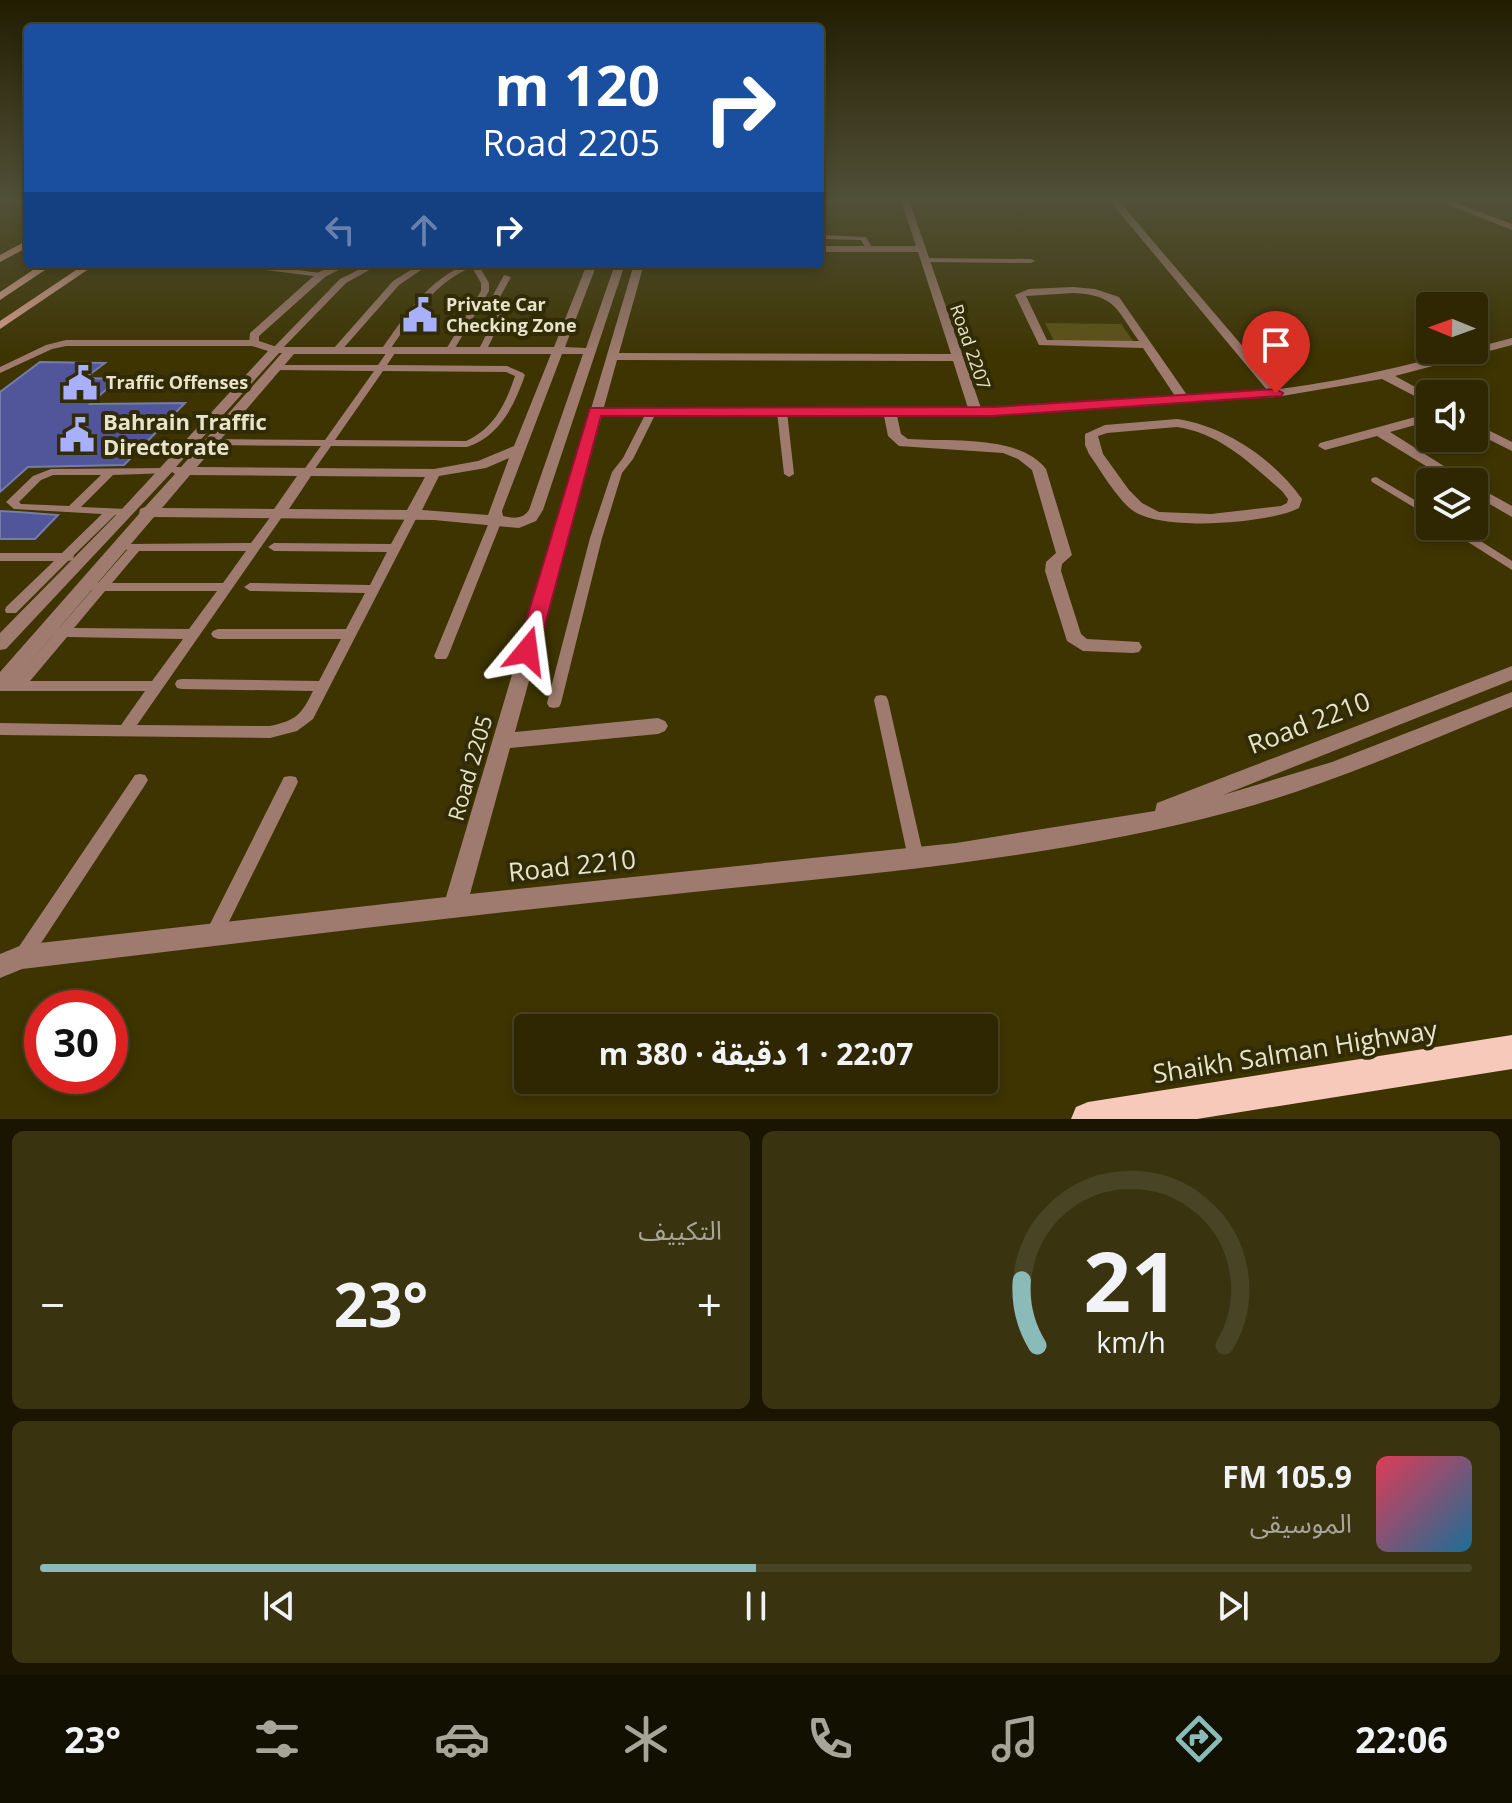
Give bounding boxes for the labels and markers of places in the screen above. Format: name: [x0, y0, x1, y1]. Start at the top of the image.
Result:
place label: Private Car Checking Zone: [446, 292, 577, 337]
public building icon: Private Car Checking Zone: [401, 296, 439, 334]
pin: [1242, 311, 1310, 393]
public building icon: Traffic Offenses: [61, 364, 99, 402]
place label: Traffic Offenses: [106, 370, 248, 394]
place label: Bahrain Traffic Directorate: [103, 406, 267, 461]
public building icon: Bahrain Traffic Directorate: [58, 416, 96, 454]

